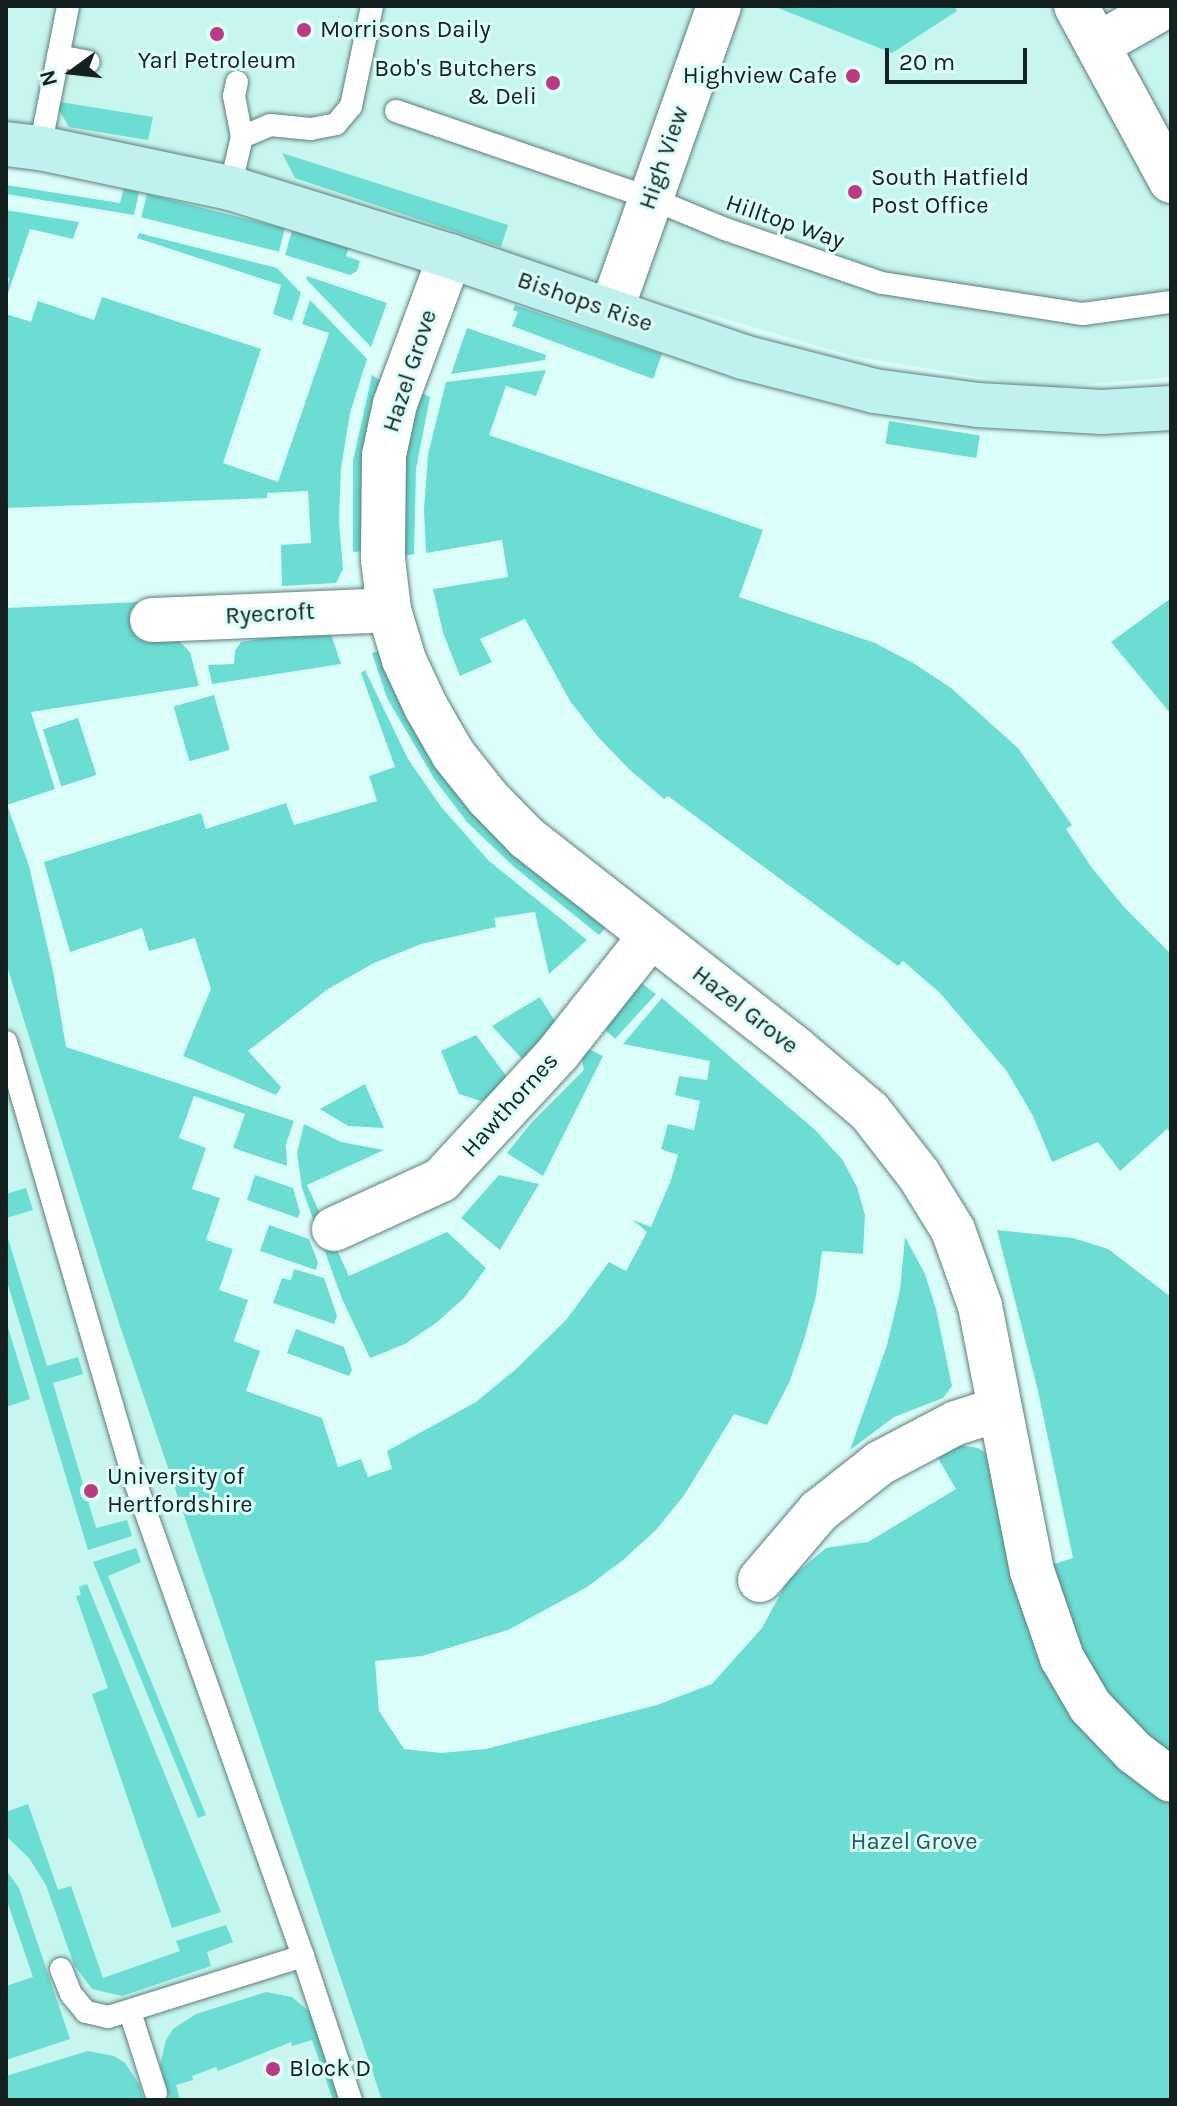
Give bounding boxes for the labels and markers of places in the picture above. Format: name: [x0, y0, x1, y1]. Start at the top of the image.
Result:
place label: Morrisons Daily: [320, 16, 491, 44]
marker: Morrisons Daily: [295, 21, 313, 39]
marker: Yarl Petroleum: [208, 25, 226, 43]
place label: Yarl Petroleum: [138, 47, 296, 75]
place label: Bob's Butchers & Deli: [374, 55, 537, 111]
place label: Highview Cafe: [683, 62, 837, 90]
marker: Highview Cafe: [844, 67, 862, 85]
marker: Bob's Butchers & Deli: [544, 74, 562, 92]
place label: South Hatfield Post Office: [871, 164, 1029, 220]
marker: South Hatfield Post Office: [846, 183, 864, 201]
place label: University of Hertfordshire: [107, 1463, 253, 1519]
marker: University of Hertfordshire: [82, 1482, 100, 1500]
place label: Block D: [289, 2055, 371, 2083]
marker: Block D: [264, 2060, 282, 2078]

